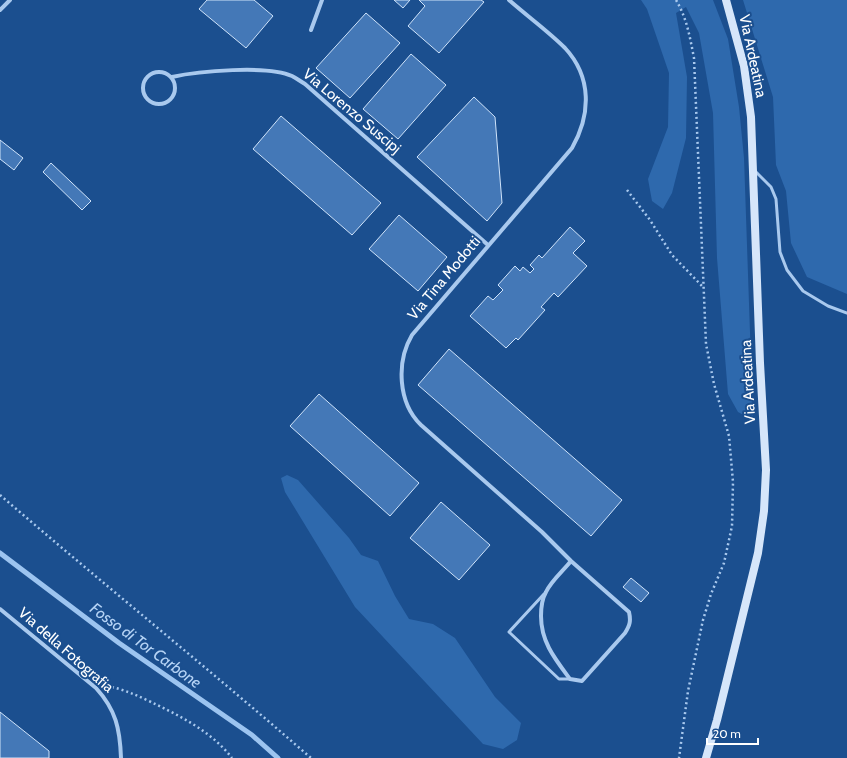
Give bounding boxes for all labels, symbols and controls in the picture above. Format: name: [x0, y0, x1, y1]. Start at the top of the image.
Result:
street label: Via Ardeatina: [735, 13, 771, 100]
street label: Via Lorenzo Suscipj: [299, 65, 405, 157]
street label: Via Tina Modotti: [404, 233, 484, 323]
street label: Via Ardeatina: [737, 339, 759, 425]
water label: Fosso di Tor Carbone: [86, 599, 205, 692]
street label: Via della Fotografia: [15, 604, 118, 697]
scale bar: [707, 720, 758, 746]
text: 20 m: [713, 726, 741, 741]

